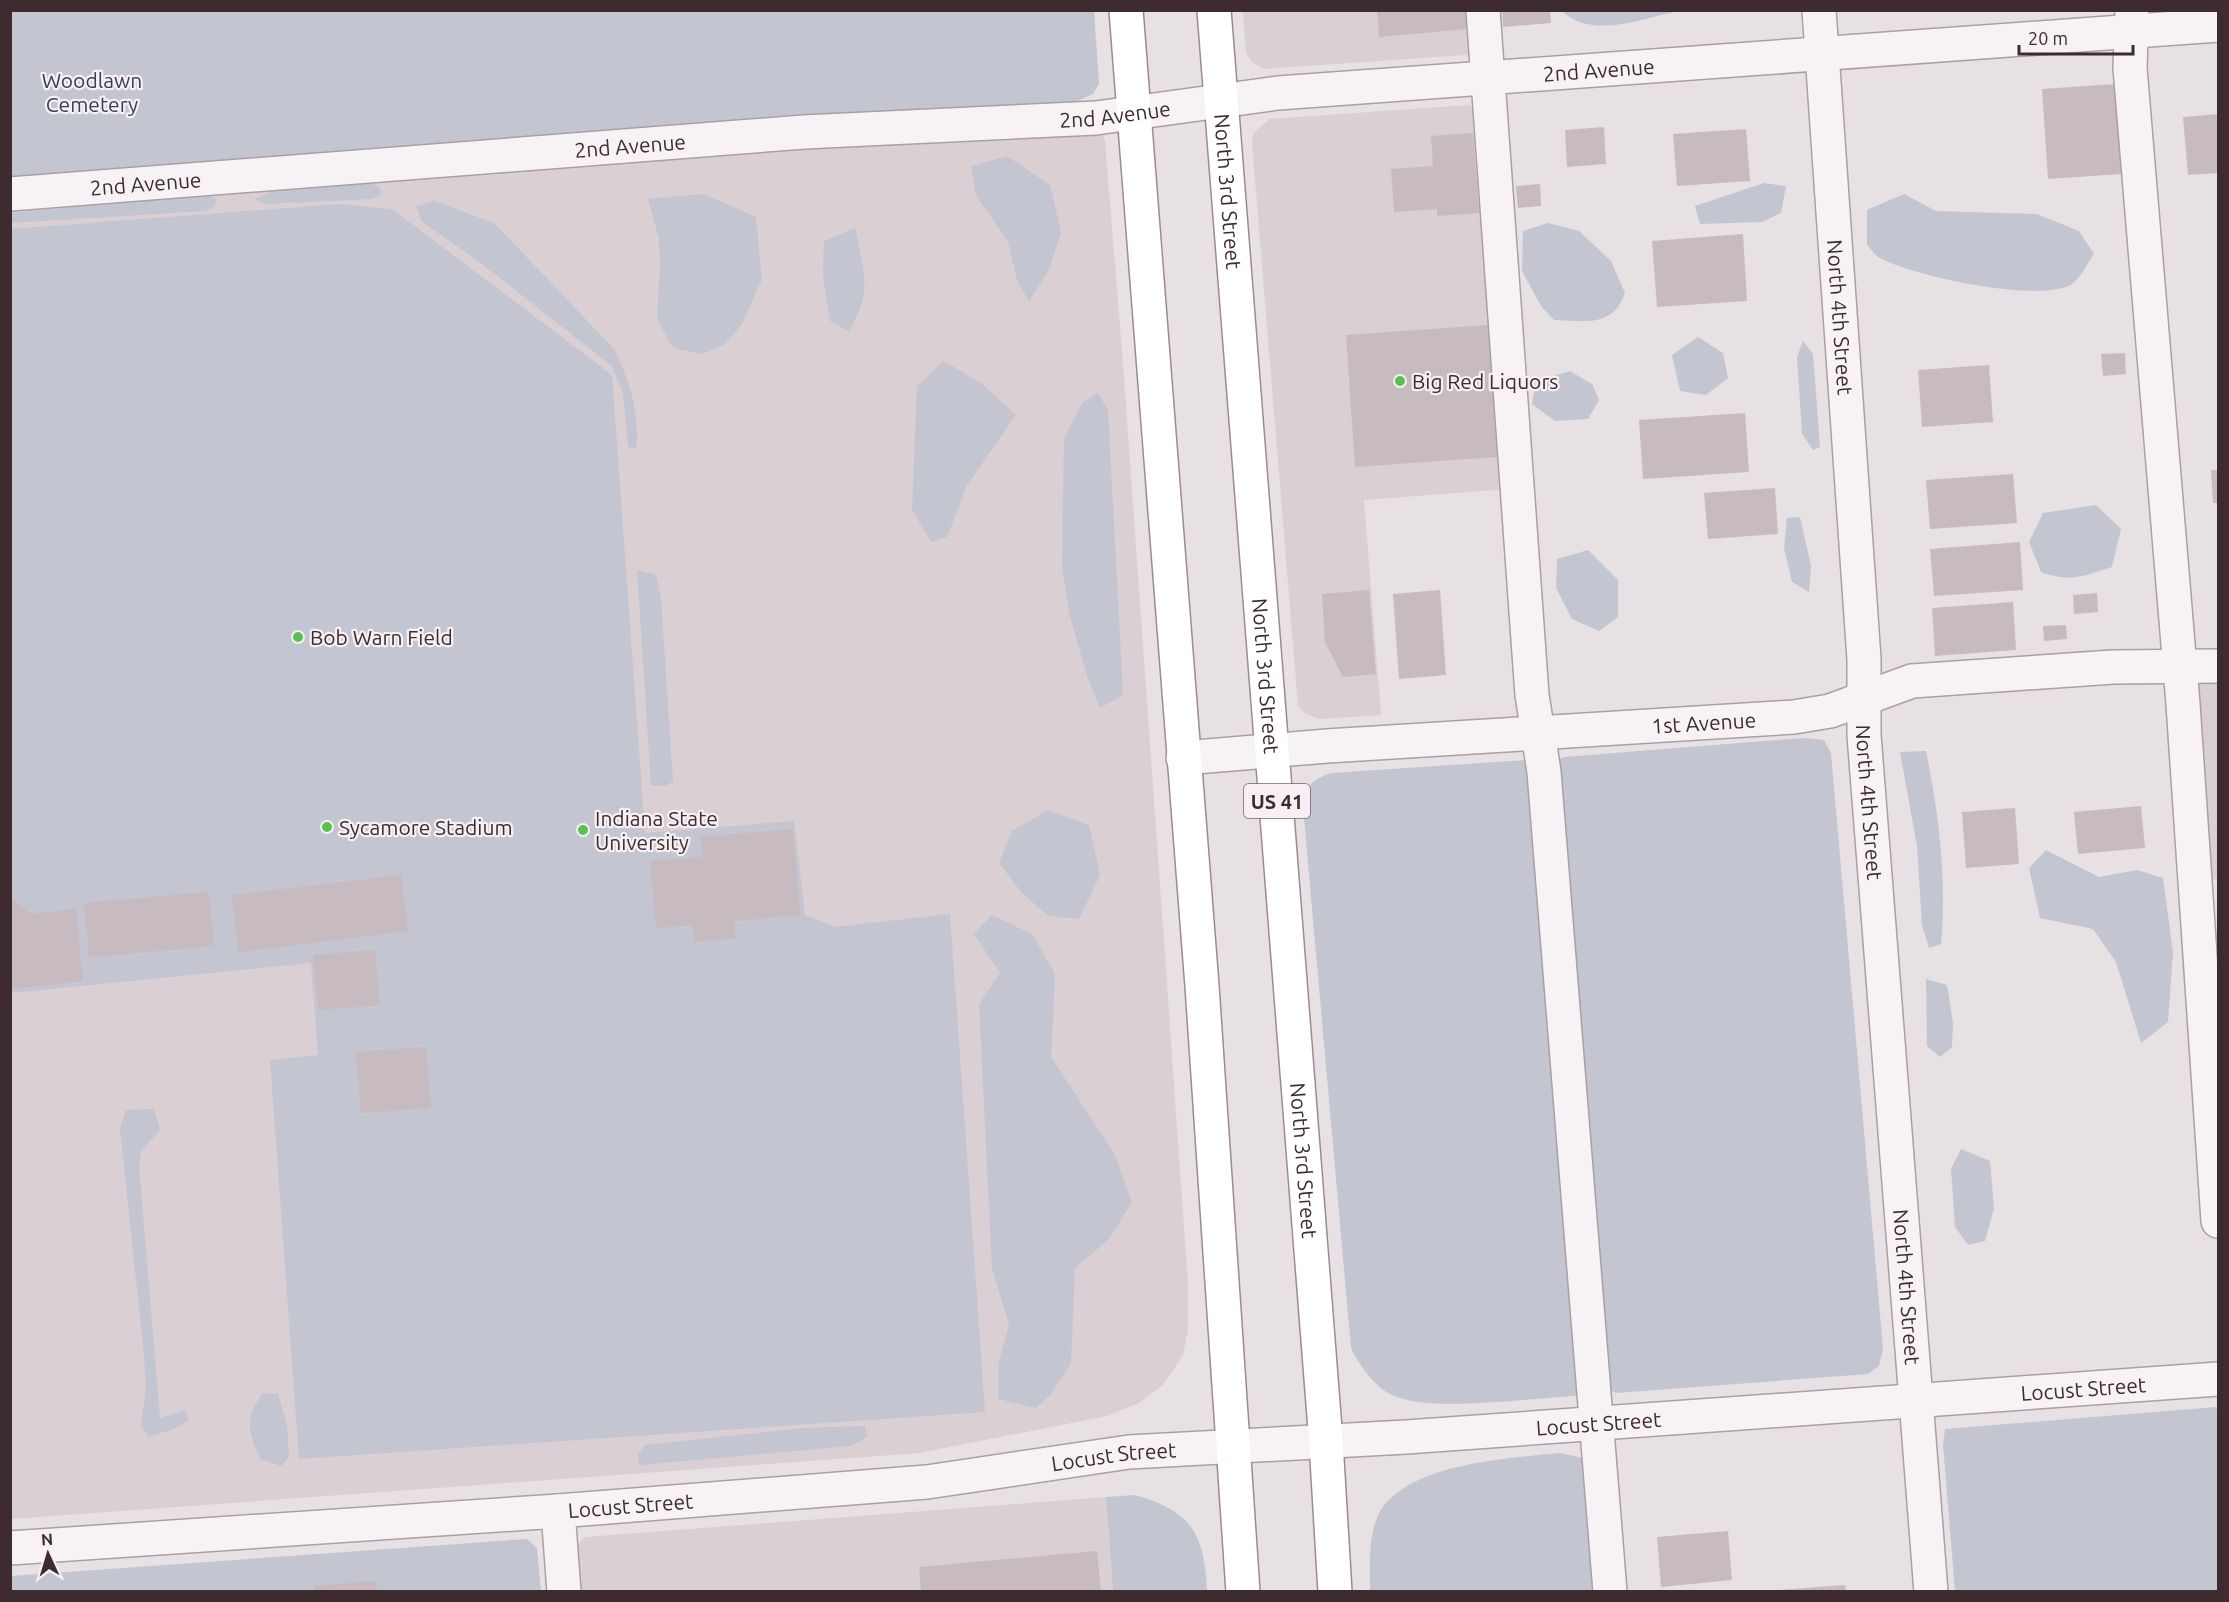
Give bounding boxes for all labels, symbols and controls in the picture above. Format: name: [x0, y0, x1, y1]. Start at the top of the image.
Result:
scale bar: [2019, 18, 2133, 56]
text: 20 m: [2028, 28, 2068, 48]
street label: 2nd Avenue: [1542, 54, 1655, 86]
park label: Woodlawn Cemetery: [42, 68, 142, 116]
street label: 2nd Avenue: [1059, 96, 1172, 132]
street label: North 3rd Street: [1210, 113, 1246, 270]
street label: 2nd Avenue: [573, 129, 687, 162]
street label: 2nd Avenue: [89, 167, 202, 200]
street label: North 4th Street: [1823, 239, 1858, 396]
place label: Big Red Liquors: [1412, 369, 1558, 393]
marker: Big Red Liquors: [1393, 374, 1407, 388]
street label: North 3rd Street: [1248, 597, 1284, 755]
place label: Bob Warn Field: [310, 625, 453, 649]
marker: Bob Warn Field: [291, 630, 305, 644]
street label: 1st Avenue: [1651, 707, 1757, 738]
street label: North 4th Street: [1852, 724, 1887, 881]
road number: US 41: [1244, 784, 1310, 818]
place label: Indiana State University: [595, 806, 718, 854]
place label: Sycamore Stadium: [339, 815, 513, 839]
marker: Sycamore Stadium: [320, 820, 334, 834]
marker: Indiana State University: [576, 823, 590, 837]
street label: North 3rd Street: [1286, 1082, 1322, 1239]
street label: North 4th Street: [1889, 1208, 1925, 1365]
street label: Locust Street: [2020, 1372, 2147, 1405]
street label: Locust Street: [1535, 1407, 1662, 1440]
street label: Locust Street: [1050, 1437, 1177, 1475]
street label: Locust Street: [567, 1488, 694, 1522]
north arrow: [18, 1524, 78, 1584]
text: N: [40, 1530, 54, 1548]

